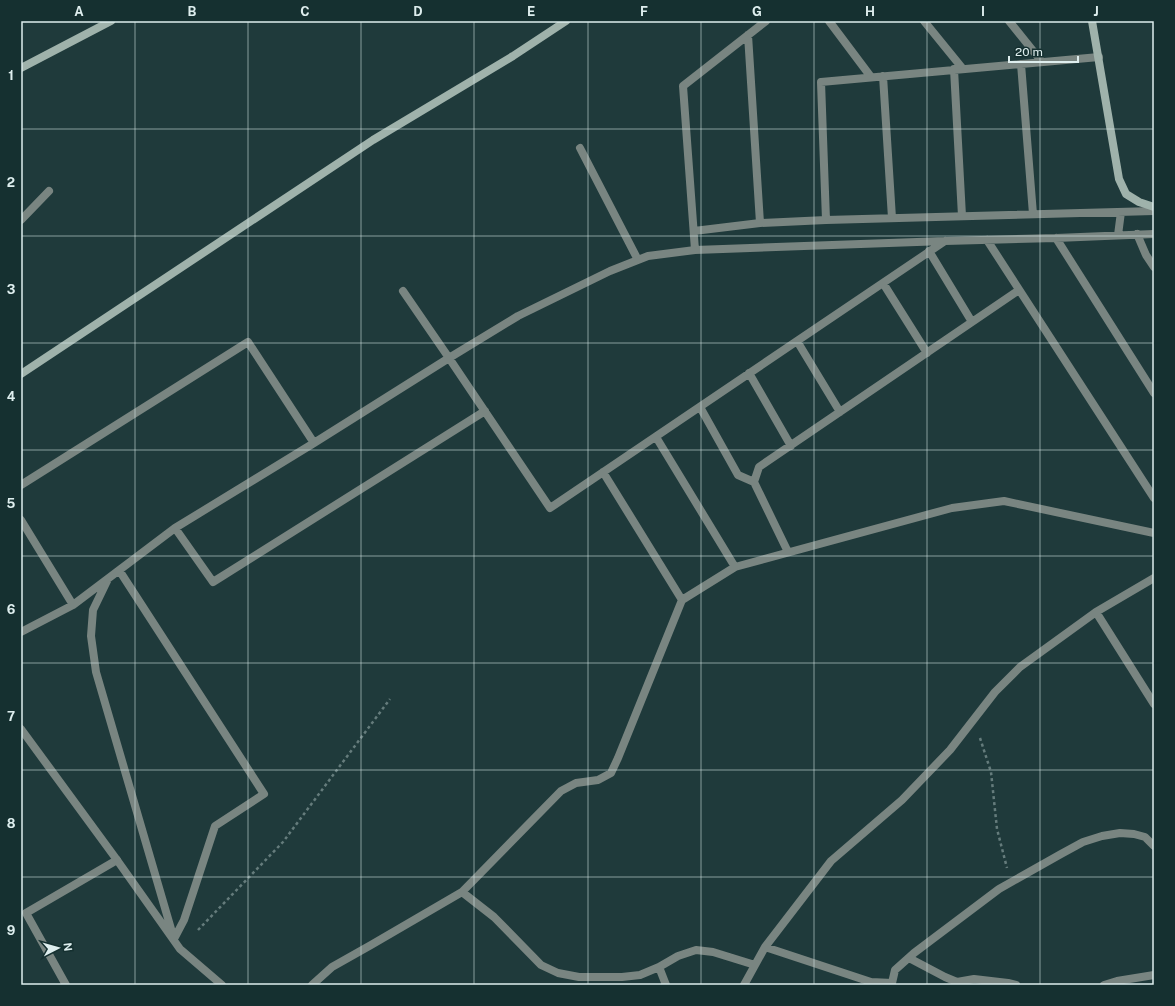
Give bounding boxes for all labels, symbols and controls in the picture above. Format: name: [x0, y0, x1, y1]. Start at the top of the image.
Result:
text: A: [74, 4, 84, 19]
text: B: [188, 4, 197, 19]
text: C: [300, 4, 310, 19]
text: D: [413, 4, 423, 19]
text: E: [527, 4, 535, 19]
text: F: [640, 4, 648, 19]
text: G: [752, 4, 762, 19]
text: H: [865, 4, 875, 19]
text: I: [981, 4, 985, 19]
text: J: [1093, 4, 1099, 19]
scale bar: [1009, 38, 1078, 64]
text: 20 m: [1015, 45, 1043, 59]
text: 1: [8, 68, 14, 83]
text: 2: [7, 175, 15, 190]
text: 3: [7, 282, 16, 297]
text: 4: [7, 389, 16, 404]
text: 5: [7, 496, 16, 511]
text: 6: [7, 602, 16, 617]
text: 7: [7, 709, 15, 724]
text: 8: [7, 816, 16, 831]
text: 9: [7, 923, 15, 938]
north arrow: [38, 928, 78, 968]
text: N: [62, 942, 74, 952]

